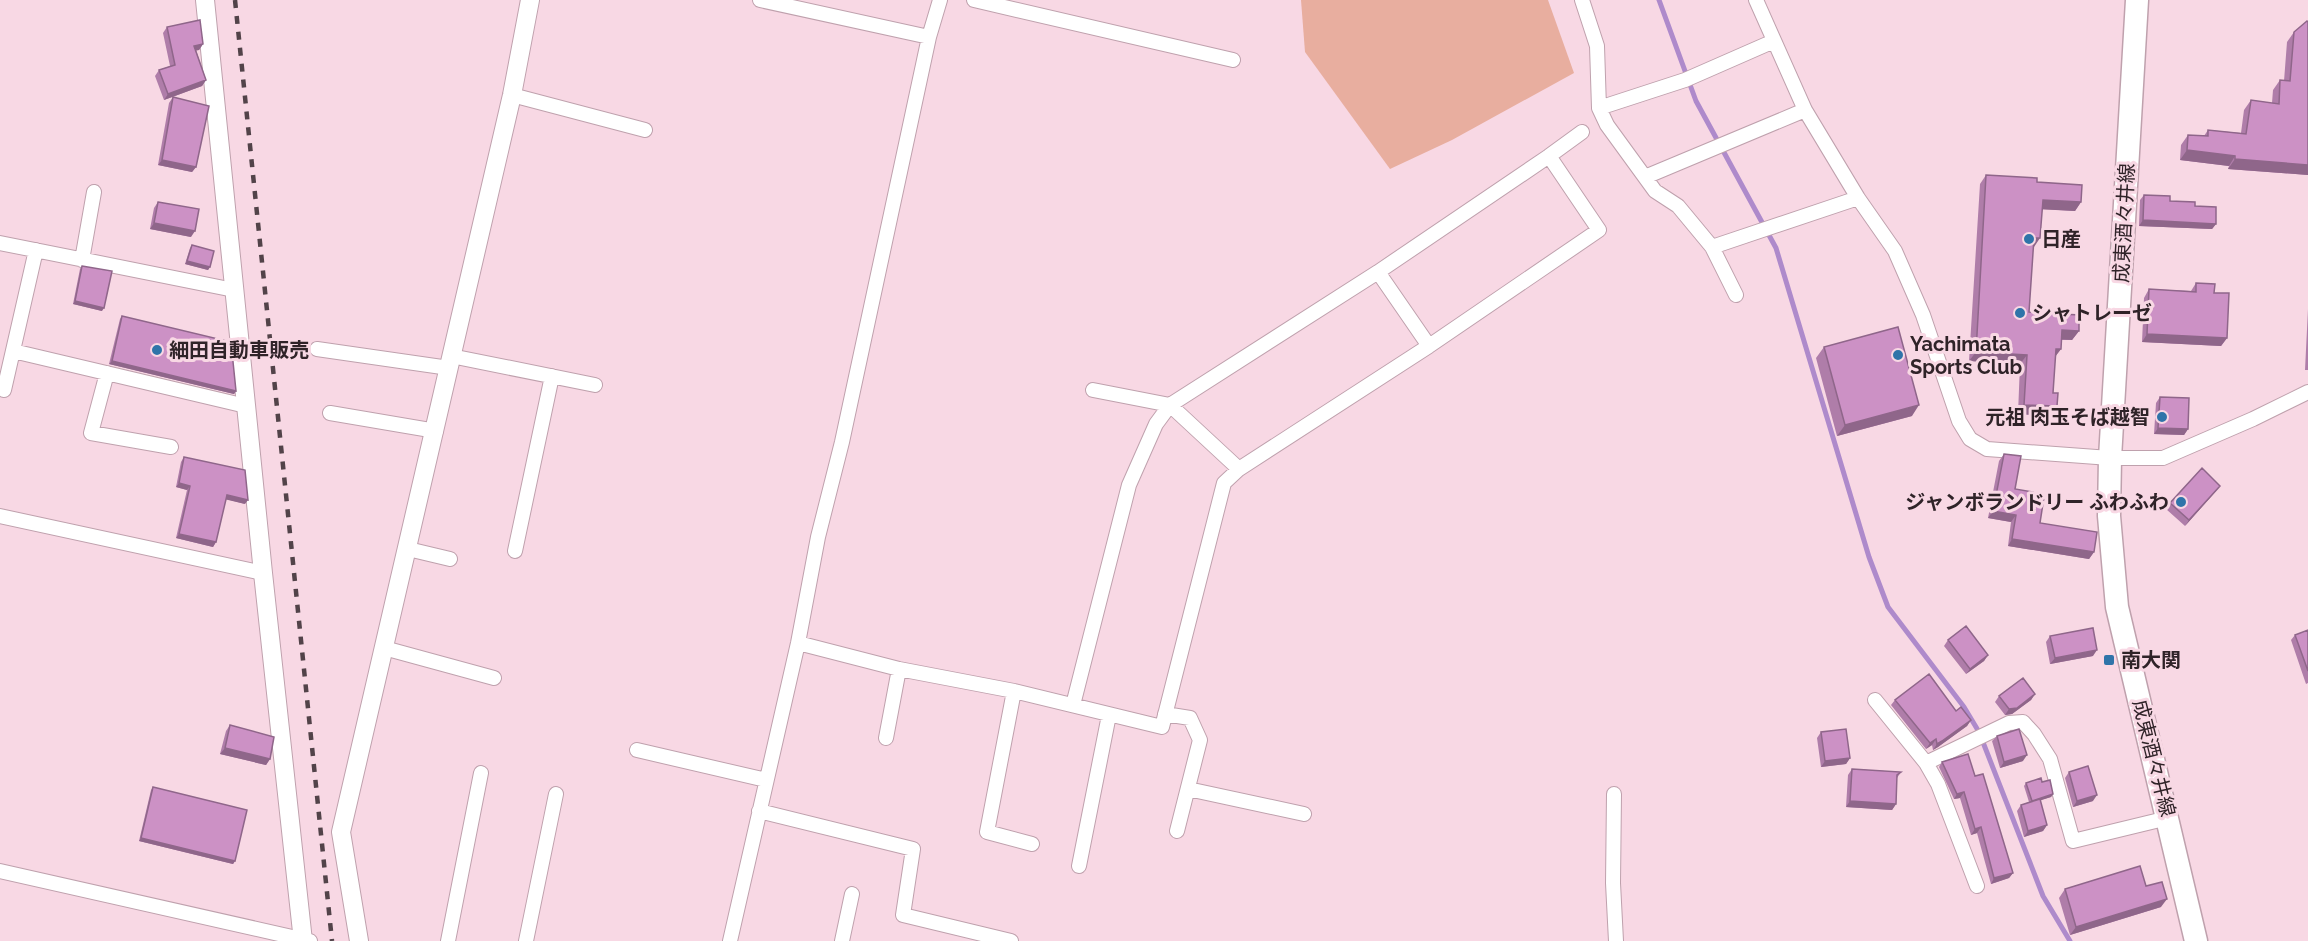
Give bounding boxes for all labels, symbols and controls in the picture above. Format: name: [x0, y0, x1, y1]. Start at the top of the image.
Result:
street label: 成東酒々井線: [2109, 162, 2139, 284]
place label: 日産: [2041, 227, 2081, 251]
marker: 日産: [2022, 232, 2036, 246]
place label: シャトレーゼ: [2032, 301, 2152, 325]
marker: シャトレーゼ: [2013, 306, 2027, 320]
place label: Yachimata Sports Club: [1910, 332, 2023, 379]
place label: 細田自動車販売: [169, 338, 309, 362]
marker: 細田自動車販売: [150, 343, 164, 357]
marker: Yachimata Sports Club: [1891, 348, 1905, 362]
place label: 元祖 肉玉そば越智: [1985, 405, 2150, 429]
marker: 元祖 肉玉そば越智: [2155, 410, 2169, 424]
place label: ジャンボランドリー ふわふわ: [1905, 490, 2169, 514]
marker: ジャンボランドリー ふわふわ: [2174, 495, 2188, 509]
place label: 南大関: [2121, 648, 2181, 672]
marker: 南大関: [2102, 653, 2116, 667]
street label: 成東酒々井線: [2128, 697, 2180, 819]

